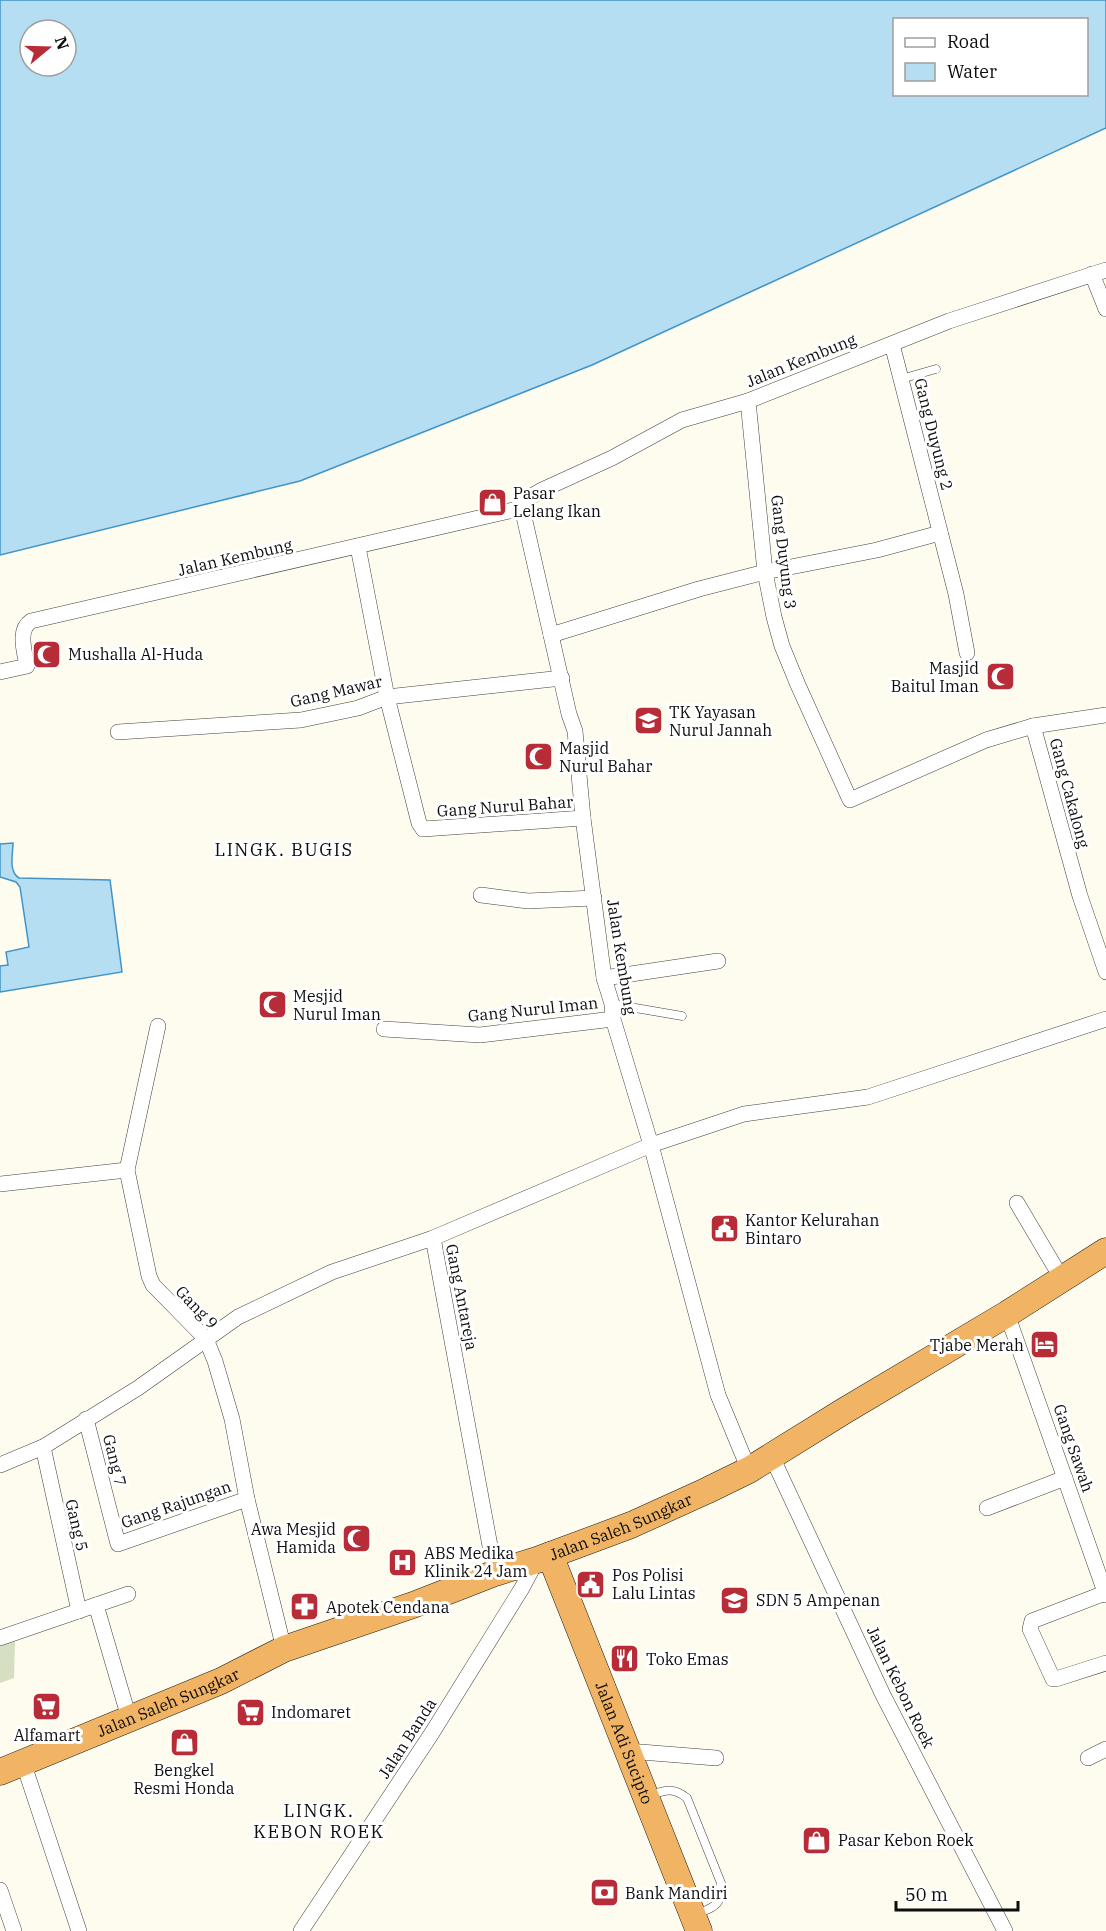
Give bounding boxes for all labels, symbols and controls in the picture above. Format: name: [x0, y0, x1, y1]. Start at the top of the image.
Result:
north arrow: [18, 18, 78, 78]
legend: [893, 18, 1088, 96]
text: Road: [947, 30, 990, 53]
text: N: [51, 34, 74, 52]
text: Water: [947, 60, 997, 83]
street label: Jalan Kembung: [743, 329, 859, 391]
street label: Gang Duyung 2: [910, 376, 958, 492]
place label: Pasar Lelang Ikan: [513, 483, 601, 521]
shop icon: Pasar Lelang Ikan: [476, 486, 508, 518]
street label: Gang Duyung 3: [767, 494, 801, 610]
street label: Jalan Kembung: [176, 534, 294, 580]
mosque icon: Mushalla Al-Huda: [31, 638, 63, 670]
place label: Mushalla Al-Huda: [68, 644, 204, 664]
place label: Masjid Baitul Iman: [891, 658, 979, 696]
mosque icon: Masjid Baitul Iman: [984, 661, 1016, 693]
street label: Gang Mawar: [288, 671, 384, 711]
place label: TK Yayasan Nurul Jannah: [669, 702, 772, 740]
school or university icon: TK Yayasan Nurul Jannah: [632, 705, 664, 737]
street label: Gang Cakalong: [1046, 736, 1094, 850]
place label: Masjid Nurul Bahar: [559, 738, 652, 776]
mosque icon: Masjid Nurul Bahar: [522, 741, 554, 773]
street label: Gang Nurul Bahar: [436, 791, 574, 821]
district label: LINGK. BUGIS: [214, 838, 354, 861]
street label: Jalan Kembung: [603, 898, 641, 1016]
place label: Mesjid Nurul Iman: [293, 986, 381, 1024]
mosque icon: Mesjid Nurul Iman: [256, 989, 288, 1021]
street label: Gang Nurul Iman: [467, 992, 599, 1026]
place label: Kantor Kelurahan Bintaro: [745, 1210, 879, 1248]
public building icon: Kantor Kelurahan Bintaro: [708, 1213, 740, 1245]
street label: Gang Antareja: [442, 1242, 482, 1352]
street label: Gang 9: [172, 1281, 222, 1333]
hotel icon: Tjabe Merah: [1029, 1329, 1061, 1361]
place label: Tjabe Merah: [930, 1335, 1024, 1355]
street label: Gang Sawah: [1050, 1401, 1098, 1495]
street label: Gang 7: [99, 1432, 131, 1488]
street label: Gang Rajungan: [118, 1476, 234, 1532]
street label: Jalan Saleh Sungkar: [547, 1489, 695, 1565]
street label: Gang 5: [61, 1497, 93, 1553]
place label: Awa Mesjid Hamida: [251, 1519, 336, 1557]
mosque icon: Awa Mesjid Hamida: [341, 1522, 373, 1554]
place label: ABS Medika Klinik 24 Jam: [424, 1543, 528, 1581]
hospital icon: ABS Medika Klinik 24 Jam: [387, 1546, 419, 1578]
place label: Pos Polisi Lalu Lintas: [612, 1565, 696, 1603]
public building icon: Pos Polisi Lalu Lintas: [575, 1568, 607, 1600]
school or university icon: SDN 5 Ampenan: [719, 1584, 751, 1616]
place label: SDN 5 Ampenan: [756, 1590, 880, 1610]
pharmacy icon: Apotek Cendana: [289, 1591, 321, 1623]
place label: Apotek Cendana: [326, 1597, 450, 1617]
street label: Jalan Kebon Roek: [863, 1623, 939, 1752]
restaurant icon: Toko Emas: [609, 1643, 641, 1675]
place label: Toko Emas: [646, 1649, 729, 1669]
street label: Jalan Saleh Sungkar: [94, 1663, 243, 1741]
street label: Jalan Adi Sucipto: [591, 1679, 658, 1807]
supermarket icon: Alfamart: [31, 1691, 63, 1723]
street label: Jalan Banda: [374, 1694, 440, 1782]
supermarket icon: Indomaret: [234, 1696, 266, 1728]
place label: Indomaret: [271, 1702, 351, 1722]
place label: Alfamart: [14, 1725, 81, 1745]
shop icon: Bengkel Resmi Honda: [168, 1726, 200, 1758]
place label: Bengkel Resmi Honda: [133, 1760, 235, 1798]
district label: LINGK. KEBON ROEK: [253, 1799, 385, 1843]
shop icon: Pasar Kebon Roek: [801, 1824, 833, 1856]
place label: Pasar Kebon Roek: [838, 1830, 974, 1850]
scale bar: [896, 1874, 1018, 1912]
bank icon: Bank Mandiri: [588, 1877, 620, 1909]
place label: Bank Mandiri: [625, 1883, 728, 1903]
text: 50 m: [905, 1883, 948, 1906]

